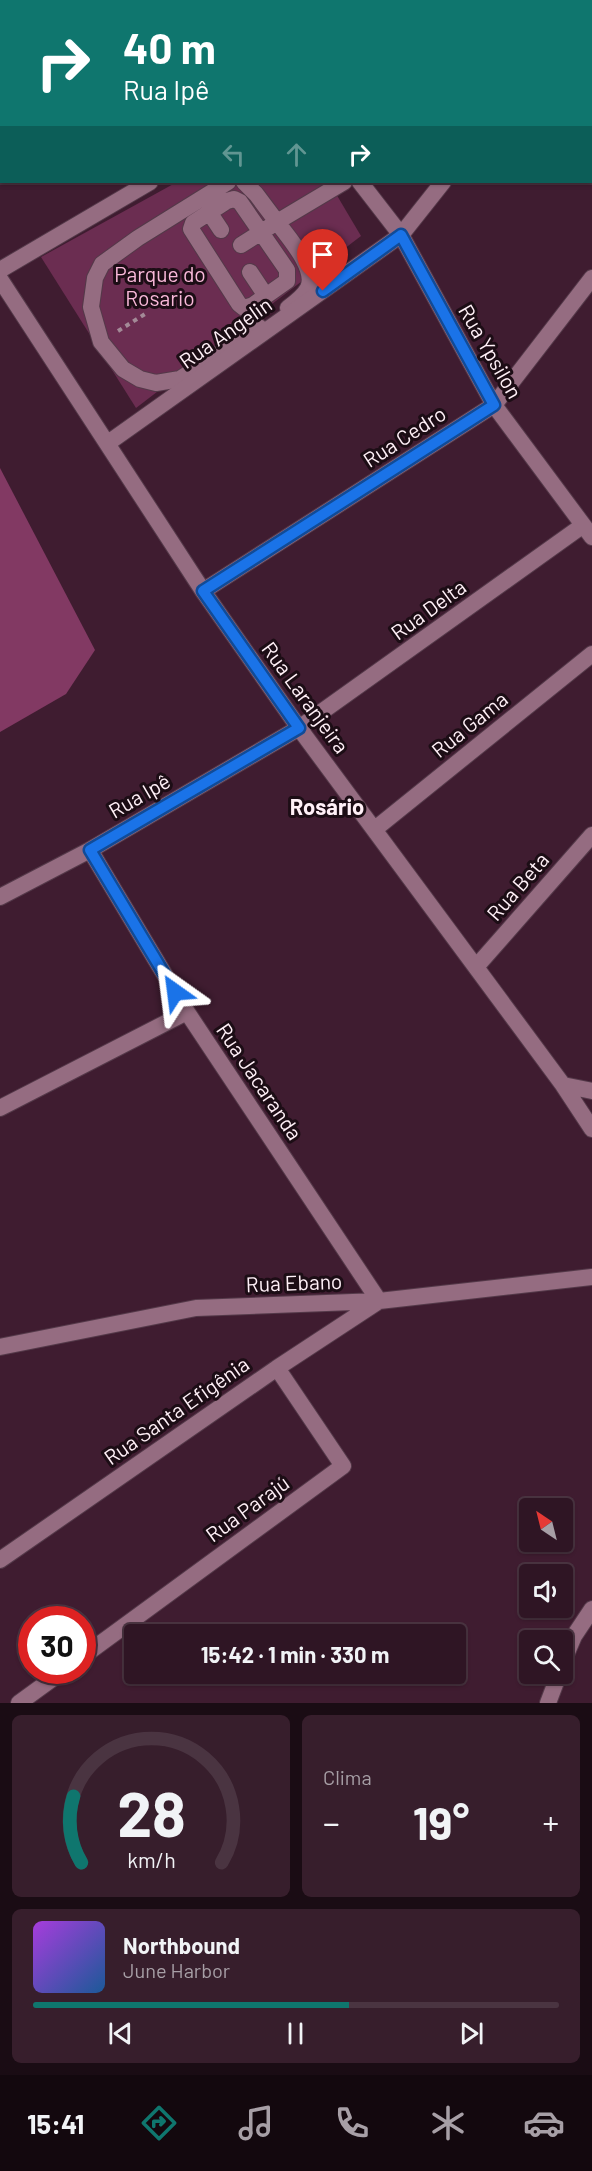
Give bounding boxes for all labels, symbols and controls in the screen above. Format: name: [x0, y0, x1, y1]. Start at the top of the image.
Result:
text: 40 m: [123, 22, 216, 72]
icon: right: [24, 24, 102, 102]
text: Rua Ipê: [123, 73, 209, 105]
icon: left: [217, 138, 250, 171]
icon: ahead: [280, 138, 313, 171]
icon: right: [343, 138, 376, 171]
pin: [297, 229, 348, 291]
icon: arrive: [306, 238, 339, 271]
park label: Parque do Rosario: [114, 261, 206, 310]
street label: Rua Angelin: [174, 291, 276, 373]
street label: Rua Ypsilon: [454, 299, 528, 403]
street label: Rua Cedro: [358, 400, 450, 472]
street label: Rua Delta: [386, 573, 470, 645]
street label: Rua Laranjeira: [257, 637, 355, 757]
street label: Rua Gama: [426, 686, 512, 762]
street label: Rua Ipê: [104, 767, 174, 823]
district label: Rosário: [290, 793, 364, 819]
street label: Rua Beta: [481, 847, 553, 925]
position arrow: [143, 960, 207, 1024]
street label: Rua Jacaranda: [212, 1018, 308, 1144]
street label: Rua Ebano: [245, 1268, 343, 1296]
street label: Rua Santa Efigênia: [99, 1351, 253, 1469]
street label: Rua Parajú: [200, 1469, 294, 1547]
north arrow: [519, 1498, 573, 1552]
map controls: [519, 1498, 573, 1684]
button: sound: [519, 1564, 573, 1618]
speed limit sign: 30: [18, 1606, 96, 1684]
button: search: [519, 1630, 573, 1684]
text: 15:42 · 1 min · 330 m: [201, 1641, 389, 1667]
text: Clima: [323, 1765, 372, 1789]
text: 28: [117, 1775, 185, 1849]
text: 19°: [413, 1795, 469, 1849]
text: −: [323, 1802, 340, 1842]
text: +: [543, 1802, 559, 1842]
text: km/h: [127, 1847, 175, 1872]
text: Northbound: [123, 1932, 240, 1958]
text: June Harbor: [123, 1958, 230, 1982]
icon: previous: [104, 2017, 137, 2050]
icon: pause: [279, 2017, 312, 2050]
icon: next: [455, 2017, 488, 2050]
icon: directions: [138, 2102, 180, 2144]
icon: music: [235, 2102, 277, 2144]
icon: phone: [331, 2102, 373, 2144]
icon: climate: [427, 2102, 469, 2144]
icon: car: [523, 2102, 565, 2144]
text: 15:41: [27, 2107, 84, 2139]

